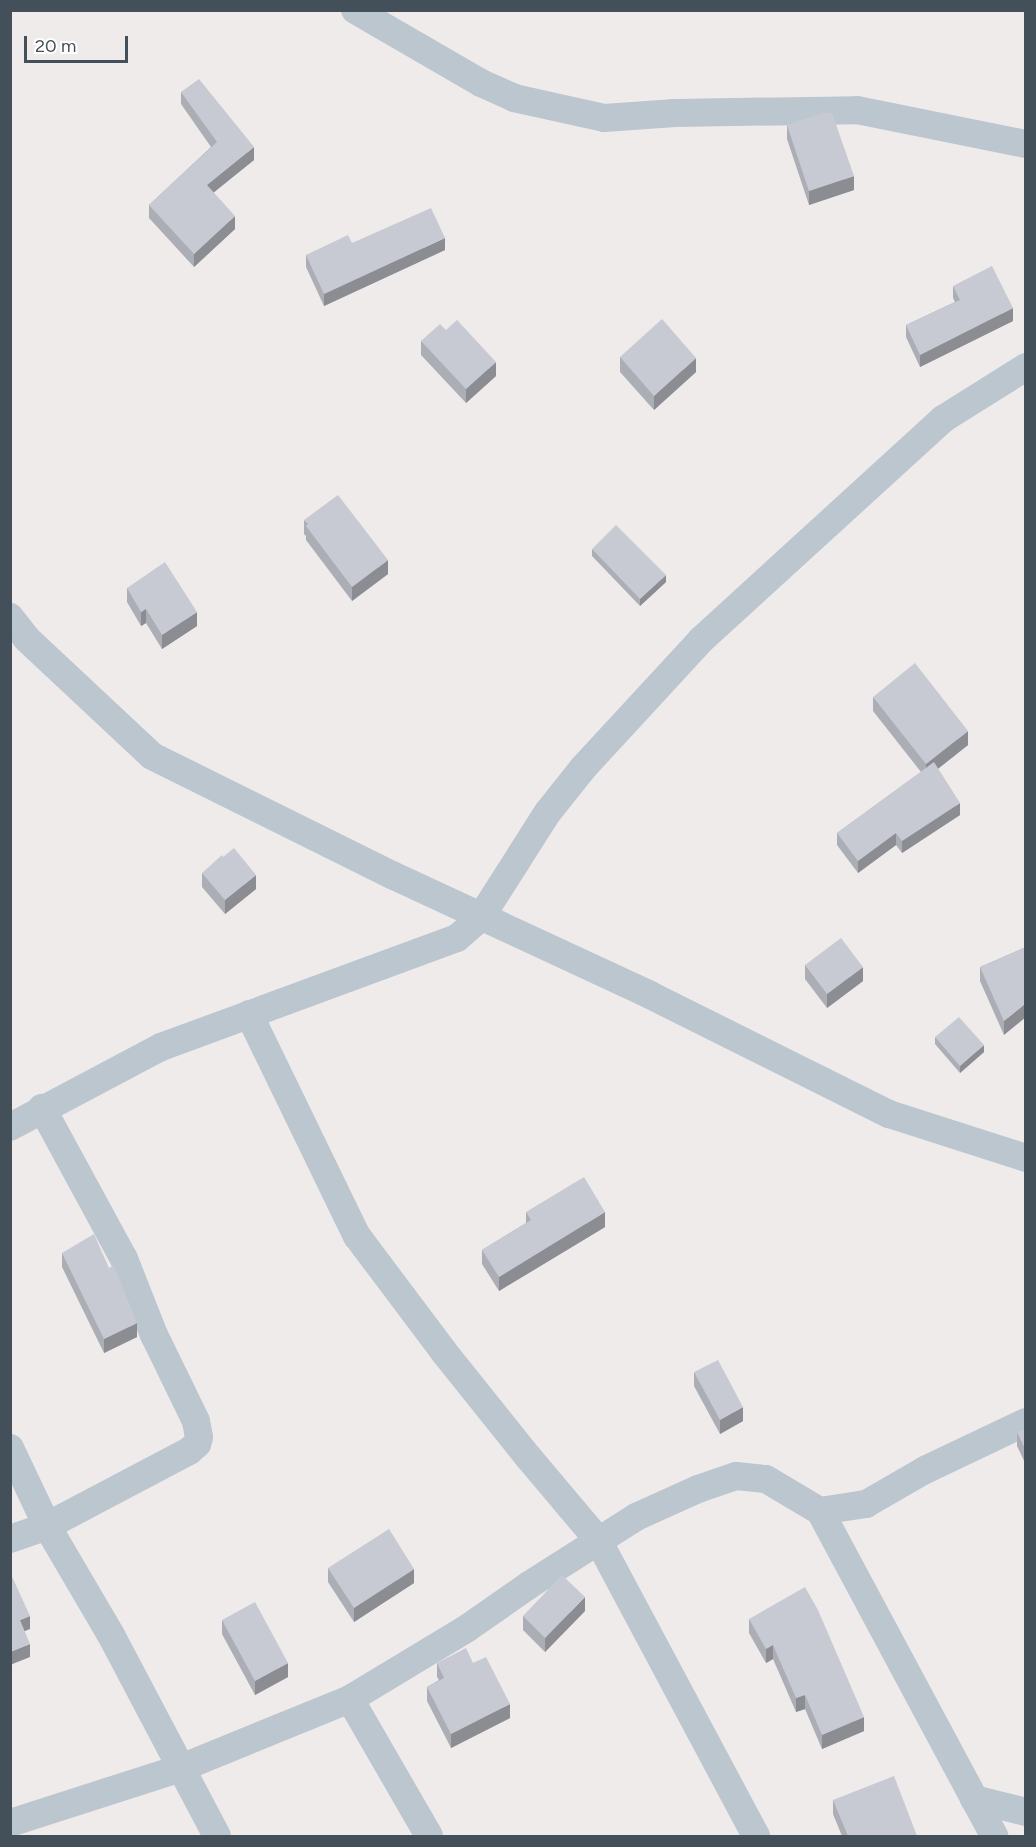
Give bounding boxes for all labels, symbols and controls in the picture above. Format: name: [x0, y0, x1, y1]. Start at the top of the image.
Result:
scale bar: [27, 24, 130, 62]
text: 20 m: [35, 35, 76, 57]

